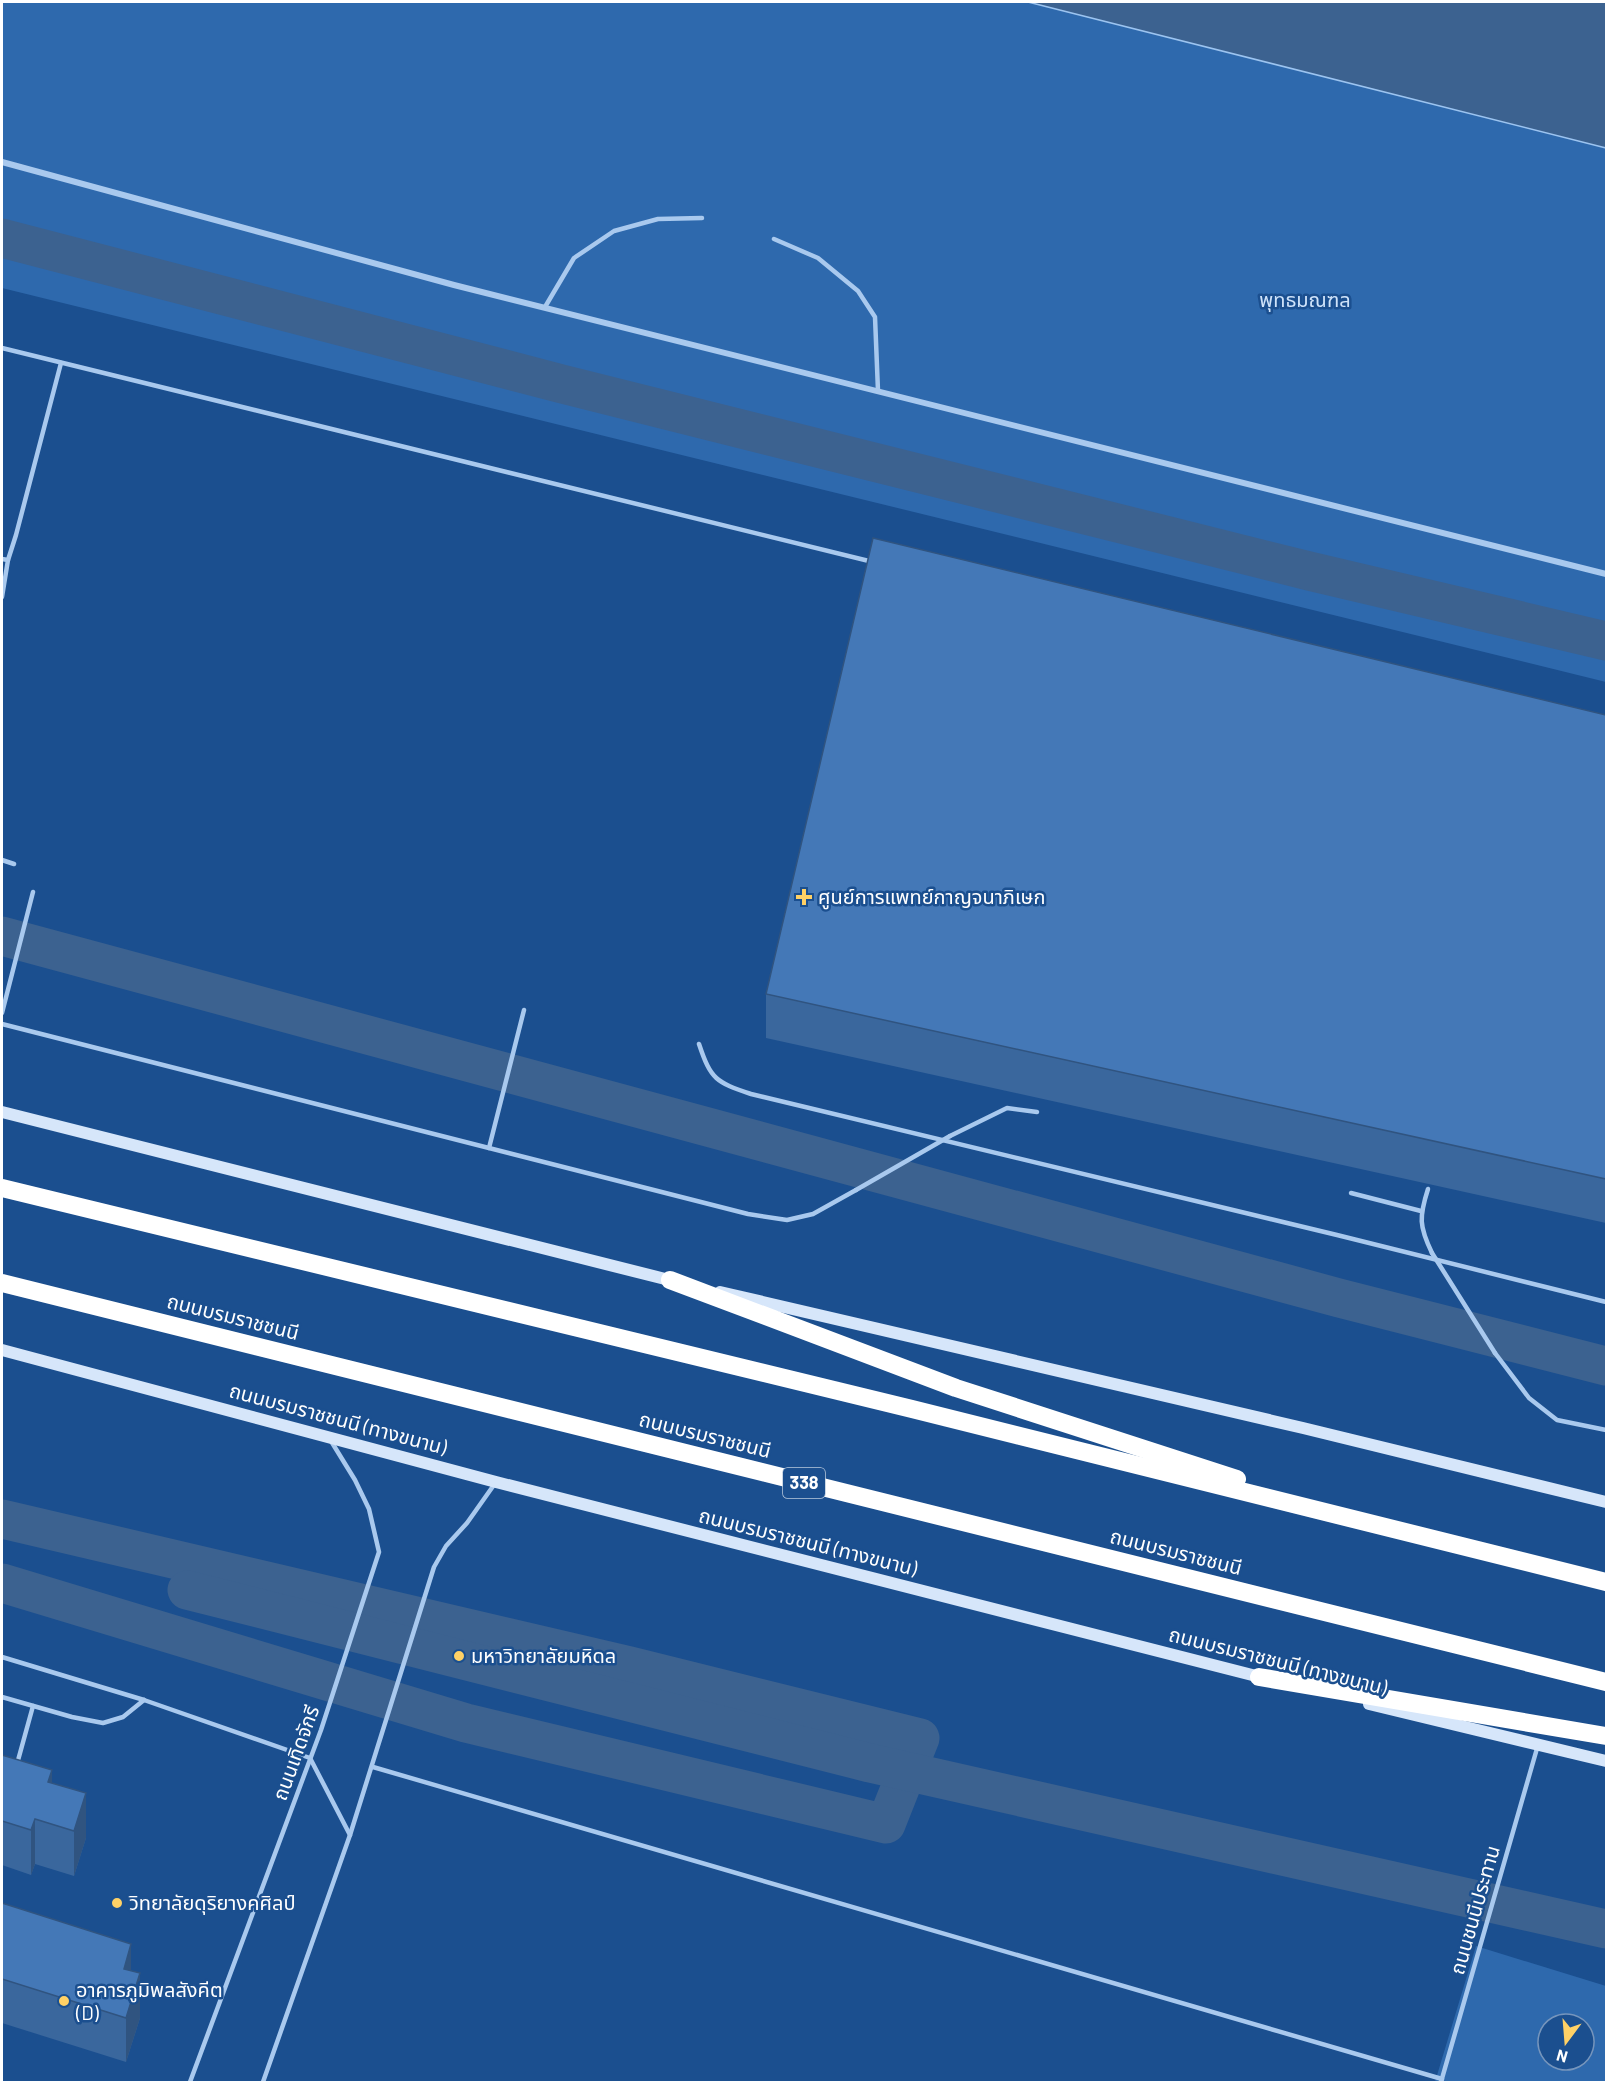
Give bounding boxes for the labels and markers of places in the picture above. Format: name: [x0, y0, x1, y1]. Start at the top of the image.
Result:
place label: ศูนย์การแพทย์กาญจนาภิเษก: [818, 884, 1045, 910]
marker: ศูนย์การแพทย์กาญจนาภิเษก: [795, 888, 813, 906]
place label: มหาวิทยาลัยมหิดล: [471, 1643, 616, 1667]
marker: มหาวิทยาลัยมหิดล: [452, 1649, 466, 1663]
place label: วิทยาลัยดุริยางคศิลป์: [128, 1890, 296, 1915]
marker: วิทยาลัยดุริยางคศิลป์: [110, 1896, 124, 1910]
place label: อาคารภูมิพลสังคีต (D): [75, 1977, 223, 2024]
marker: อาคารภูมิพลสังคีต (D): [57, 1994, 71, 2008]

